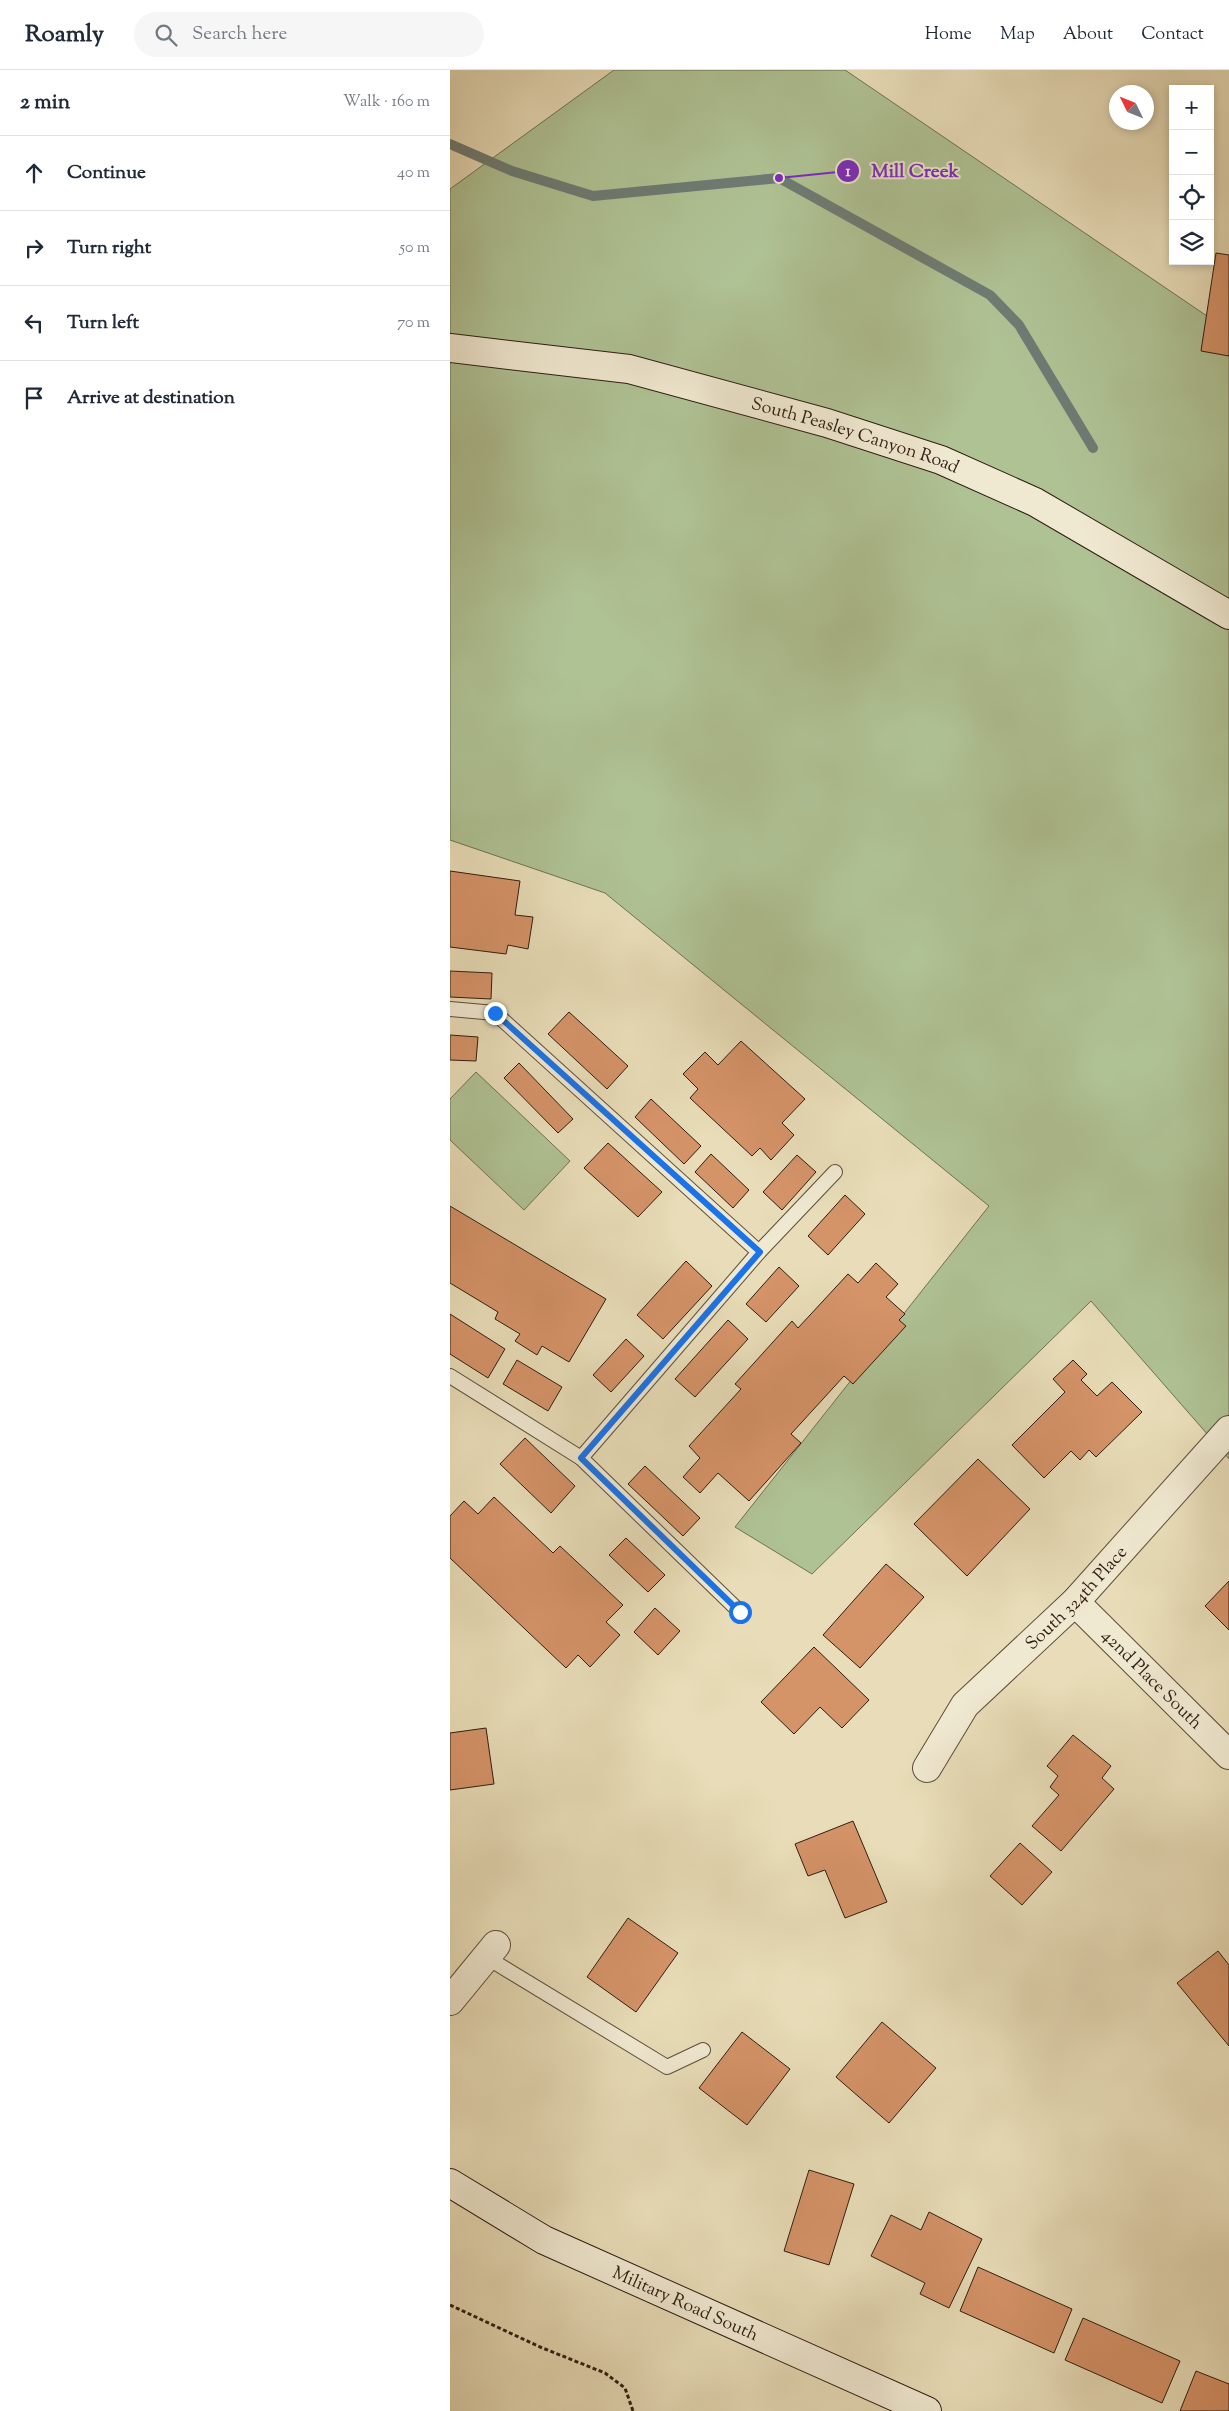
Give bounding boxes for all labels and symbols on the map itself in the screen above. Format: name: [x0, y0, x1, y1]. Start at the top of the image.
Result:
north arrow: [1109, 85, 1154, 130]
callout: Mill Creek: [836, 154, 969, 188]
text: Mill Creek: [871, 159, 959, 186]
text: 1: [845, 162, 851, 183]
street label: South Peasley Canyon Road: [748, 392, 963, 481]
route end: [484, 1002, 507, 1025]
street label: South 324th Place: [1020, 1541, 1134, 1657]
route start: [729, 1601, 752, 1624]
street label: 42nd Place South: [1094, 1624, 1208, 1737]
street label: Military Road South: [608, 2261, 762, 2349]

